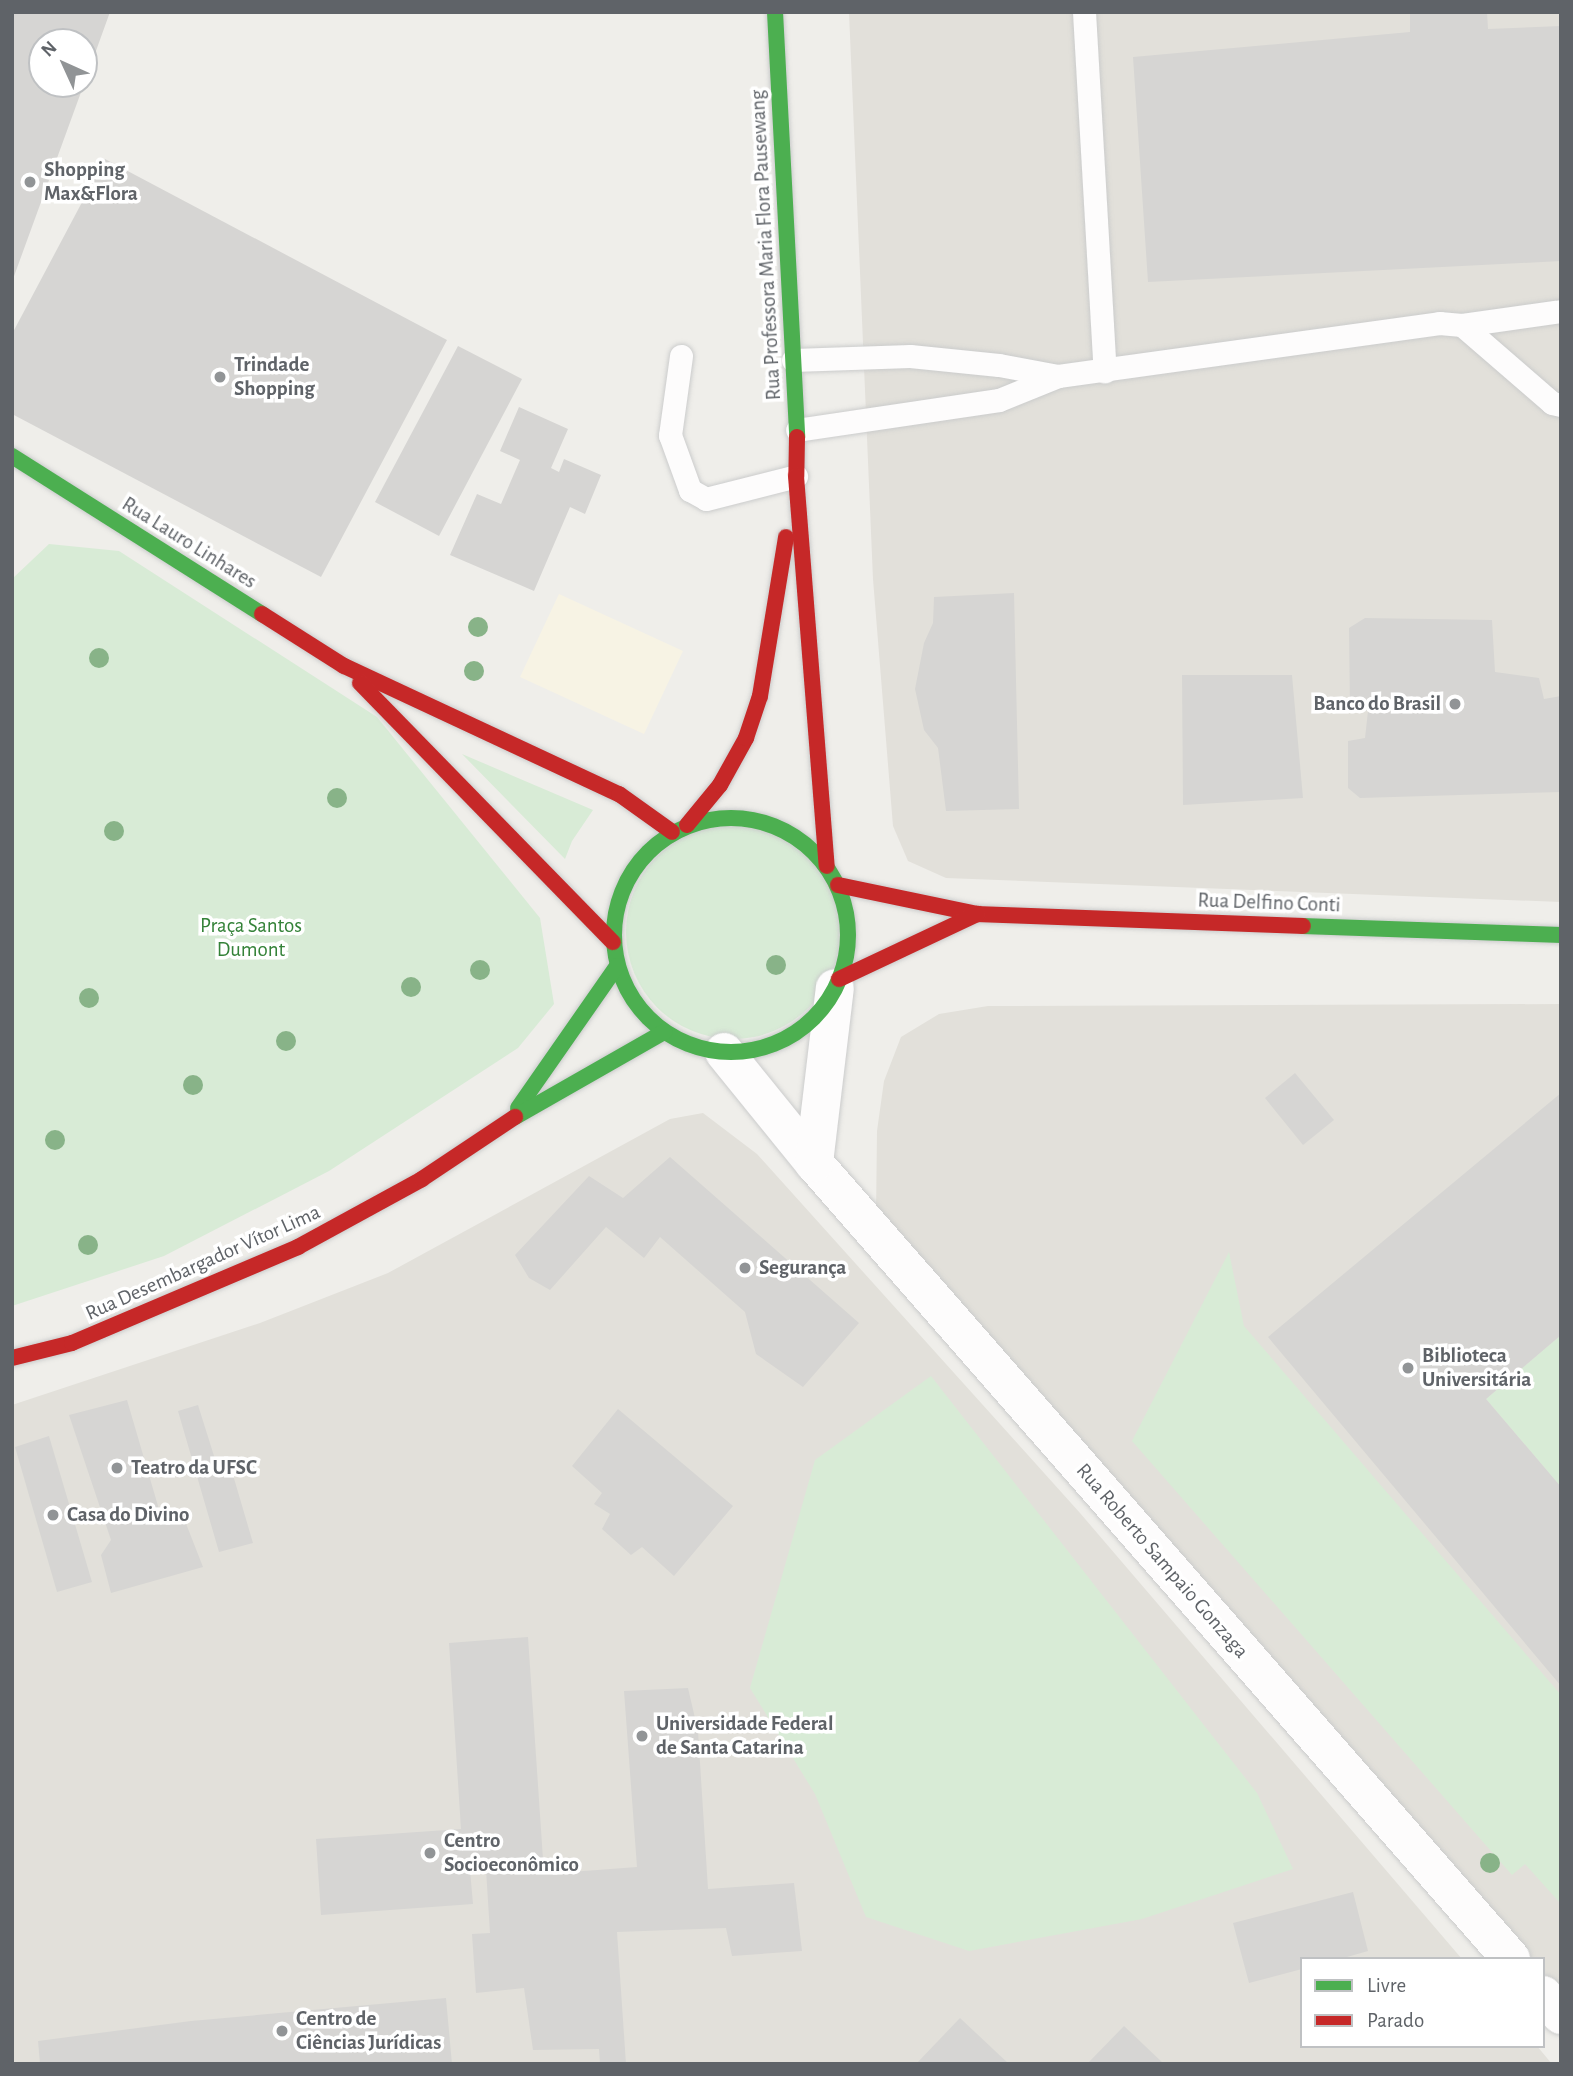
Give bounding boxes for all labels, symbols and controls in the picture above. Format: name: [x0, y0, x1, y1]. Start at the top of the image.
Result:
north arrow: [28, 28, 98, 98]
text: N: [38, 38, 61, 61]
street label: Rua Professora Maria Flora Pausewang: [745, 89, 787, 401]
place label: Shopping Max&Flora: [44, 157, 138, 207]
marker: Shopping Max&Flora: [22, 174, 38, 190]
place label: Trindade Shopping: [234, 352, 315, 402]
marker: Trindade Shopping: [212, 369, 228, 385]
street label: Rua Lauro Linhares: [117, 492, 261, 594]
place label: Banco do Brasil: [1313, 691, 1441, 717]
marker: Banco do Brasil: [1447, 696, 1463, 712]
street label: Rua Delfino Conti: [1197, 888, 1341, 918]
park label: Praça Santos Dumont: [200, 913, 302, 963]
street label: Rua Desembargador Vítor Lima: [82, 1200, 324, 1326]
place label: Segurança: [759, 1255, 846, 1281]
marker: Segurança: [737, 1260, 753, 1276]
place label: Biblioteca Universitária: [1422, 1343, 1531, 1393]
marker: Biblioteca Universitária: [1400, 1360, 1416, 1376]
place label: Teatro da UFSC: [131, 1455, 257, 1481]
street label: Rua Roberto Sampaio Gonzaga: [1071, 1458, 1253, 1664]
marker: Teatro da UFSC: [109, 1460, 125, 1476]
place label: Casa do Divino: [67, 1502, 189, 1528]
marker: Casa do Divino: [45, 1507, 61, 1523]
place label: Universidade Federal de Santa Catarina: [656, 1711, 833, 1761]
marker: Universidade Federal de Santa Catarina: [634, 1728, 650, 1744]
place label: Centro Socioeconômico: [444, 1828, 579, 1878]
marker: Centro Socioeconômico: [422, 1845, 438, 1861]
legend: [1300, 1957, 1545, 2048]
text: Livre: [1367, 1975, 1406, 1996]
place label: Centro de Ciências Jurídicas: [296, 2006, 441, 2056]
text: Parado: [1367, 2010, 1424, 2031]
marker: Centro de Ciências Jurídicas: [274, 2023, 290, 2039]

